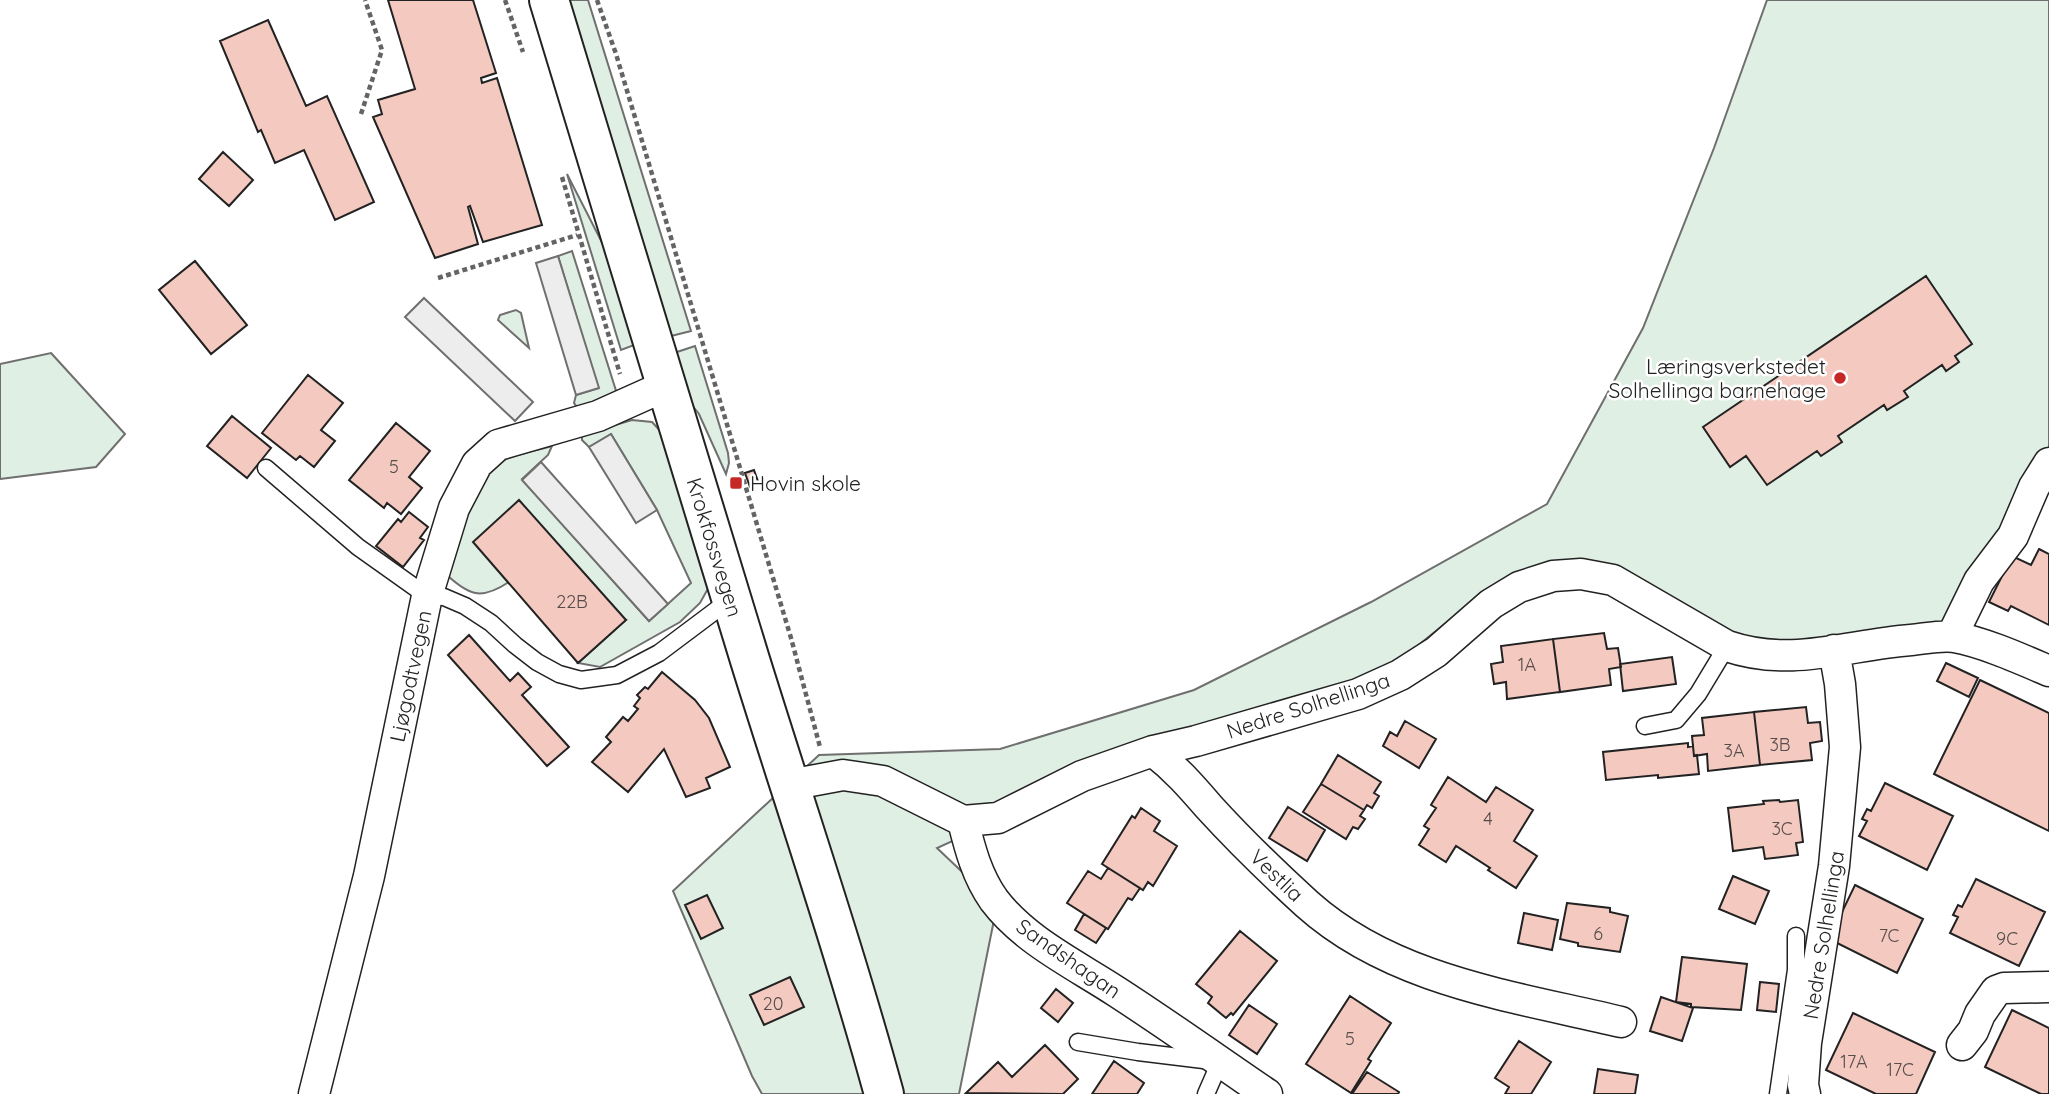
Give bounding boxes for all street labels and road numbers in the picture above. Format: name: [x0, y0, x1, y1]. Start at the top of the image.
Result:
street label: Krokfossvegen: [681, 474, 749, 620]
street label: Ljøgodtvegen: [383, 608, 437, 744]
street label: Nedre Solhellinga: [1223, 666, 1393, 744]
street label: Vestlia: [1245, 843, 1309, 907]
street label: Nedre Solhellinga: [1797, 849, 1849, 1021]
street label: Sandshagan: [1012, 912, 1126, 1004]

